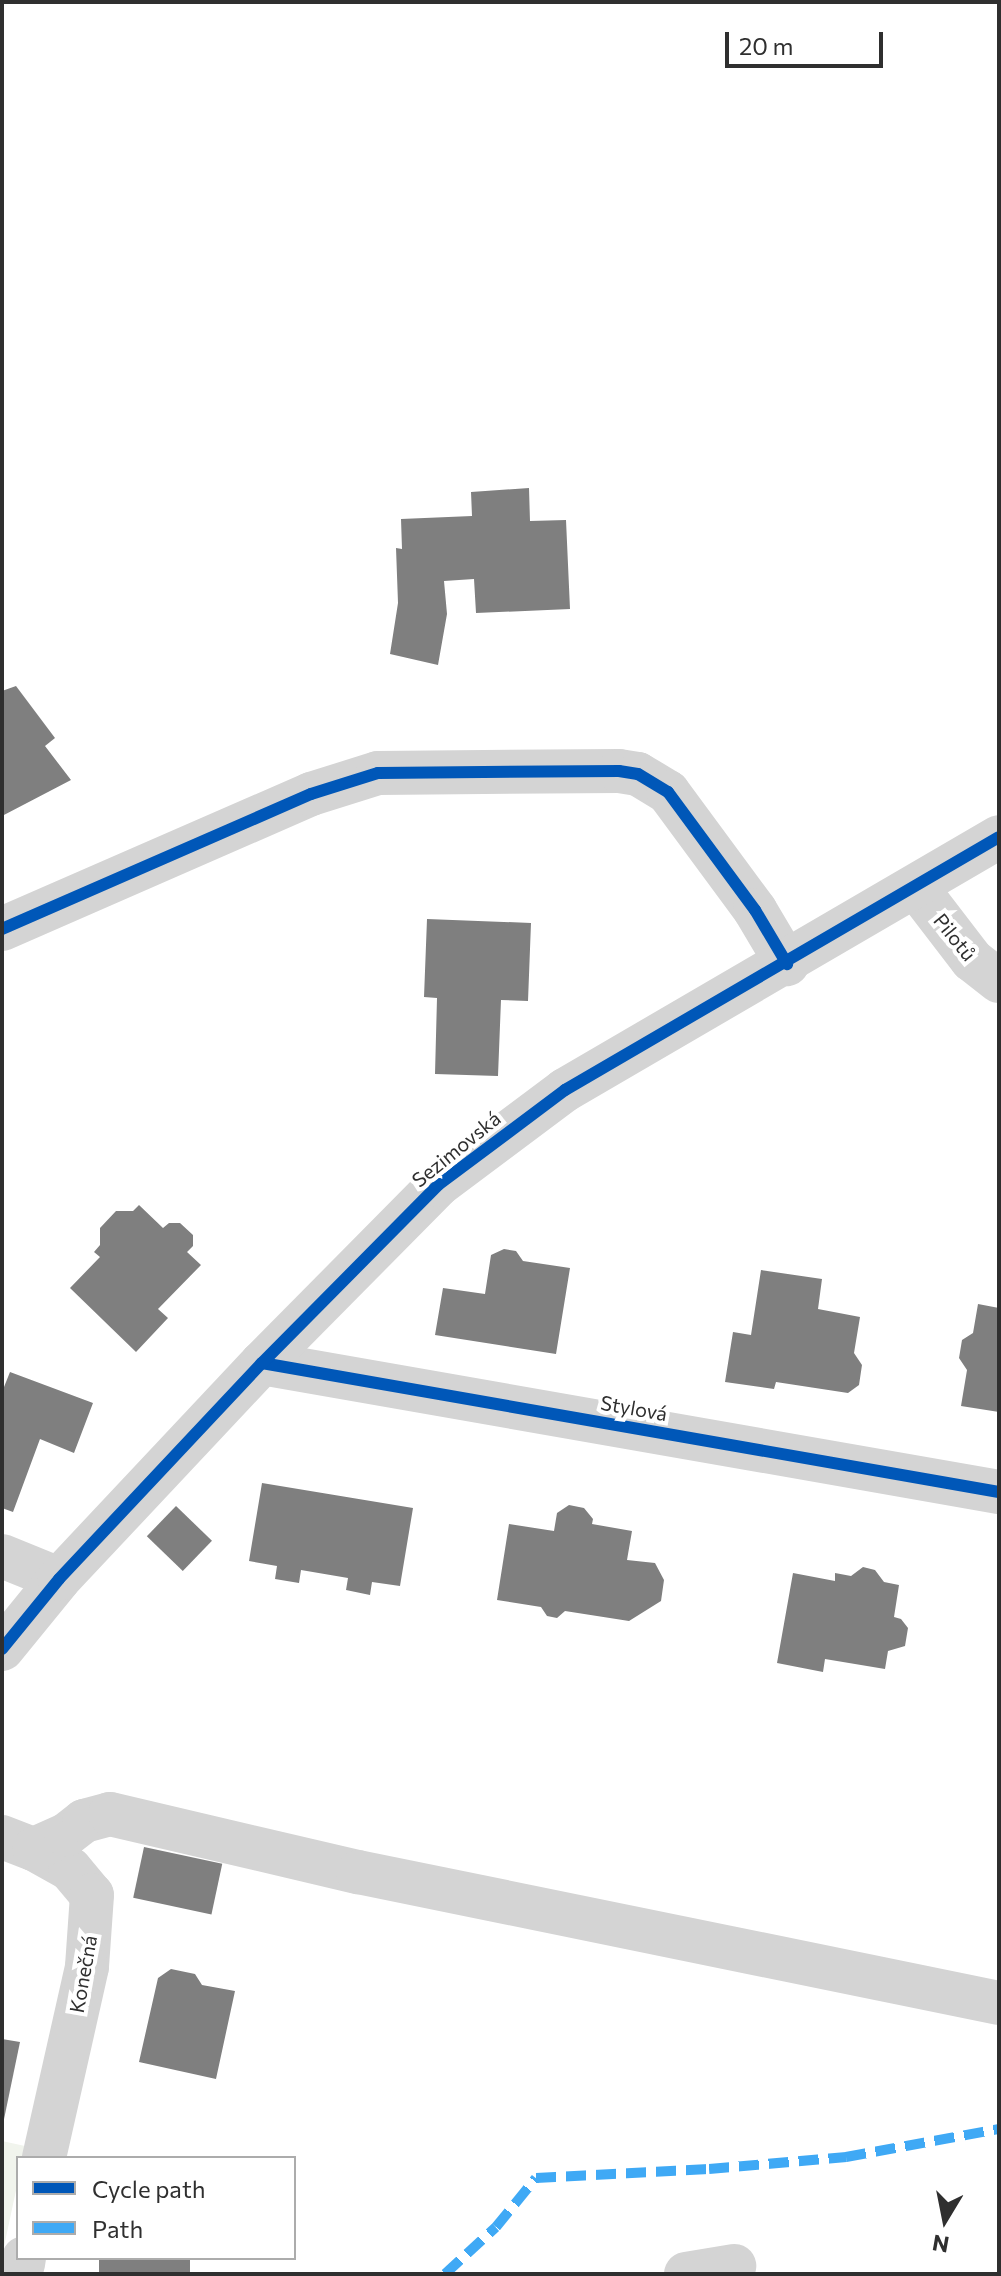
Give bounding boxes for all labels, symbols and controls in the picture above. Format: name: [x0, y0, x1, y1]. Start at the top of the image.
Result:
scale bar: [729, 16, 887, 66]
text: 20 m: [739, 31, 793, 60]
street label: Pilotů: [929, 908, 981, 966]
street label: Sezimovská: [407, 1106, 505, 1192]
street label: Stylová: [599, 1390, 669, 1426]
street label: Konečná: [64, 1933, 102, 2015]
legend: [16, 2156, 296, 2260]
text: Cycle path: [92, 2174, 206, 2203]
north arrow: [905, 2180, 985, 2260]
text: Path: [92, 2214, 143, 2243]
text: N: [930, 2229, 951, 2259]

